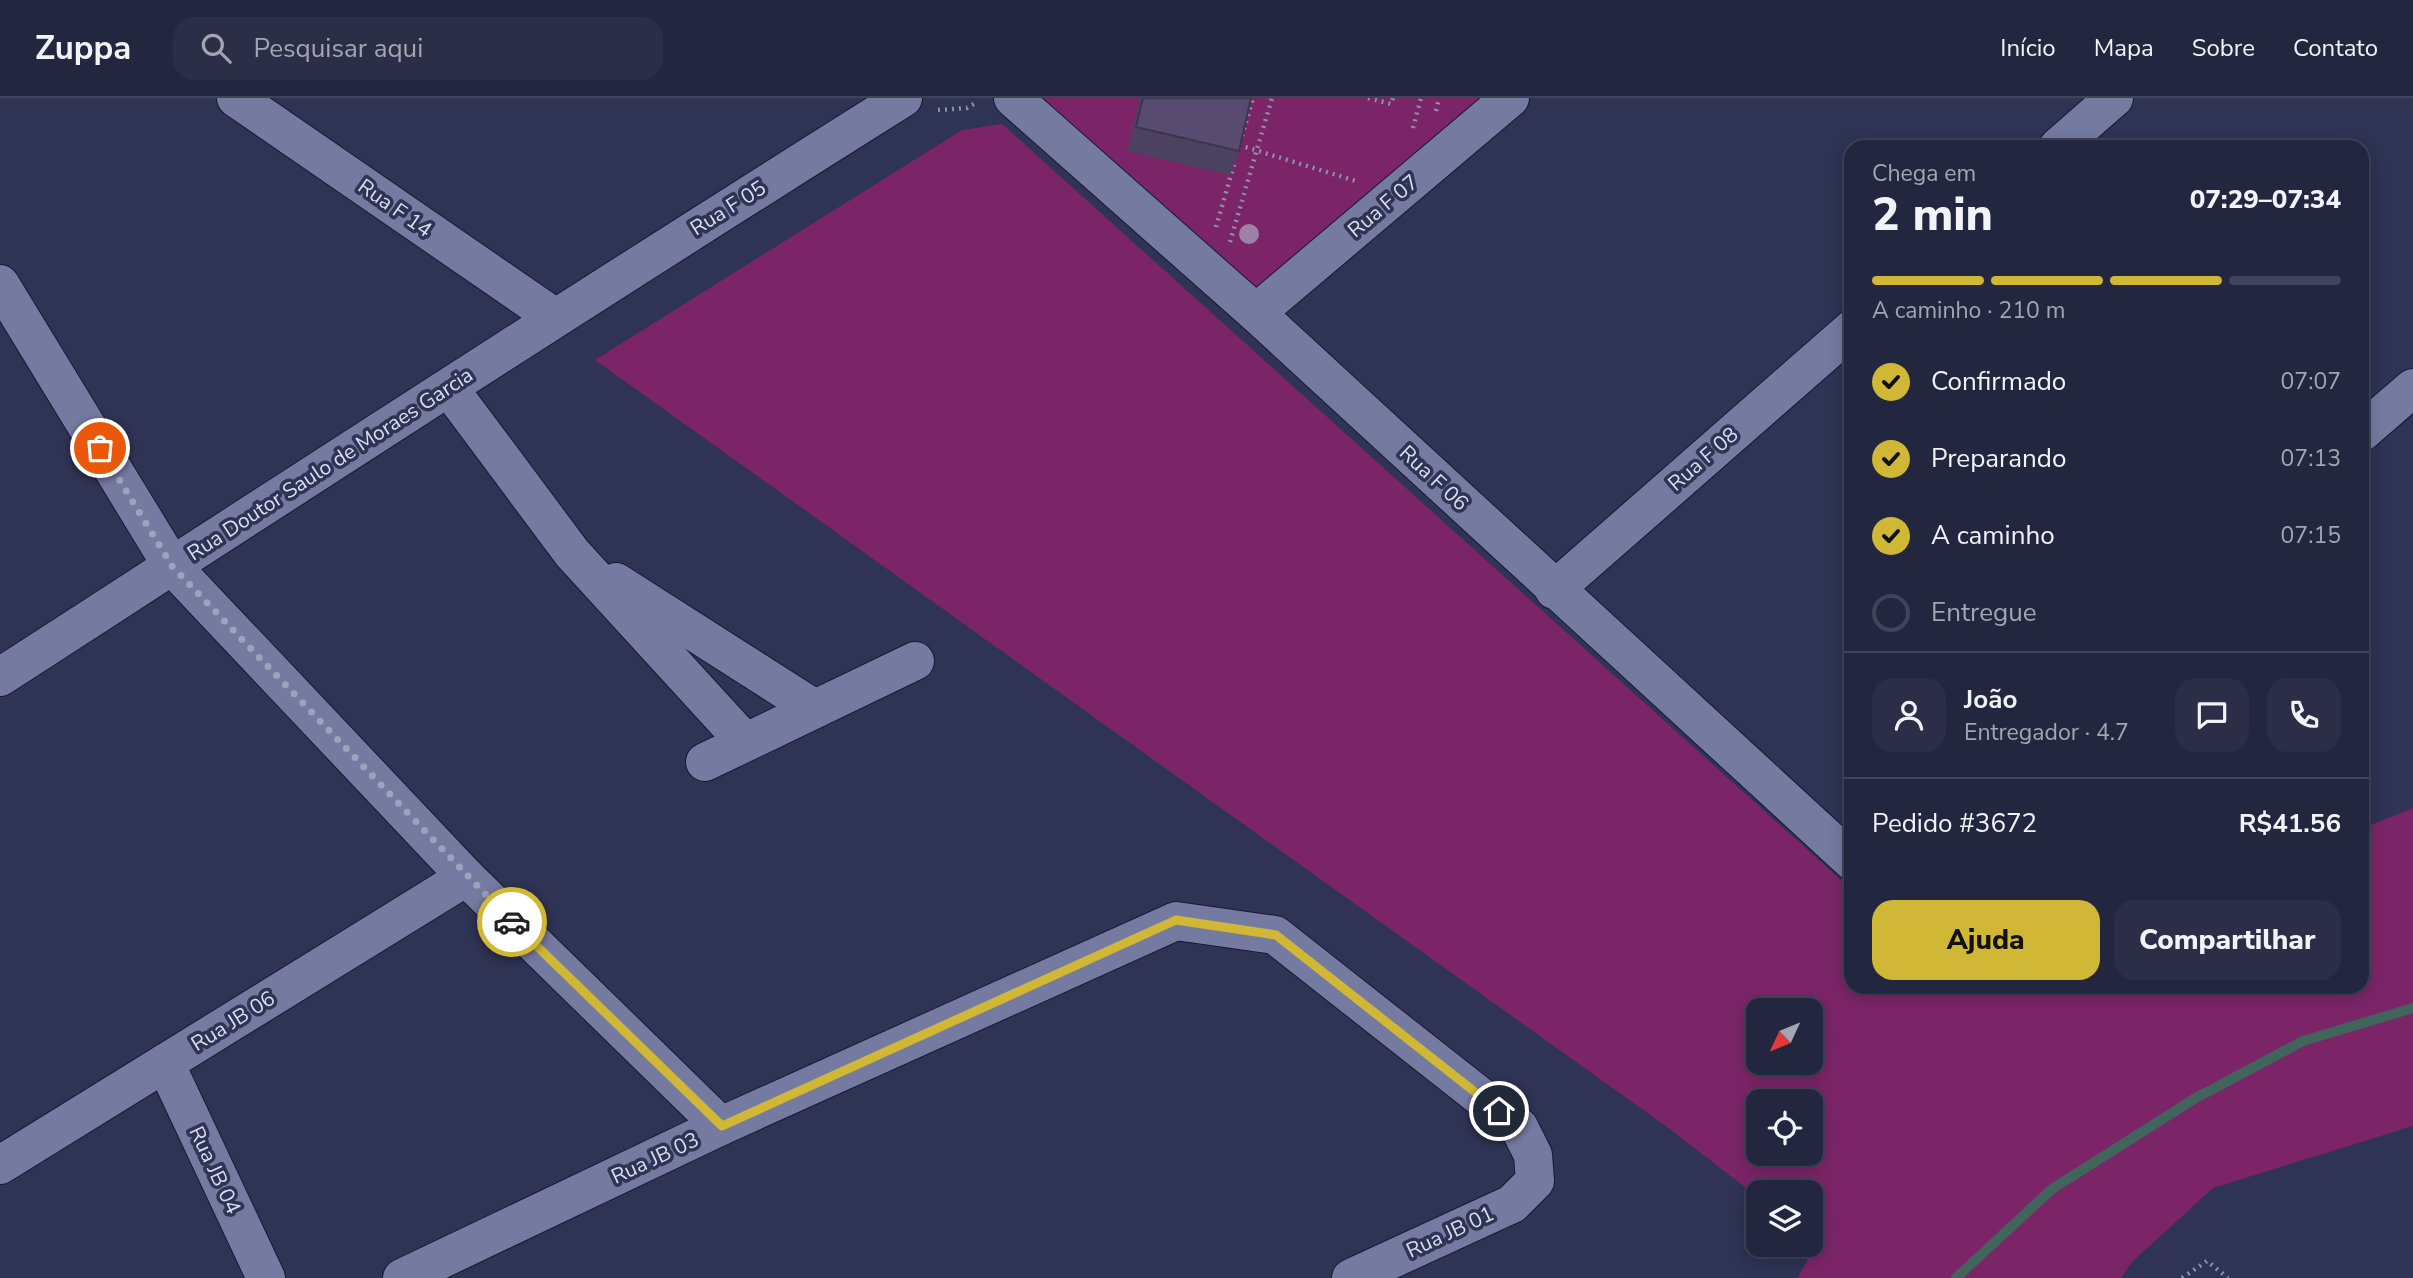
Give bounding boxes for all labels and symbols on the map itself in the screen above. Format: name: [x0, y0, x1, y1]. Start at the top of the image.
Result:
street label: Rua F 07: [1342, 168, 1424, 244]
street label: Rua F 14: [352, 172, 438, 244]
street label: Rua F 05: [685, 174, 771, 242]
street label: Rua Doutor Saulo de Moraes Garcia: [182, 361, 478, 567]
pin: [70, 418, 130, 478]
street label: Rua F 08: [1662, 421, 1744, 497]
street label: Rua F 06: [1394, 439, 1474, 517]
courier: [477, 887, 547, 957]
street label: Rua JB 06: [186, 984, 280, 1058]
north arrow: [1746, 998, 1824, 1074]
pin: [1469, 1081, 1529, 1141]
street label: Rua JB 04: [182, 1122, 248, 1218]
street label: Rua JB 03: [607, 1125, 703, 1191]
street label: Rua JB 01: [1402, 1199, 1498, 1265]

